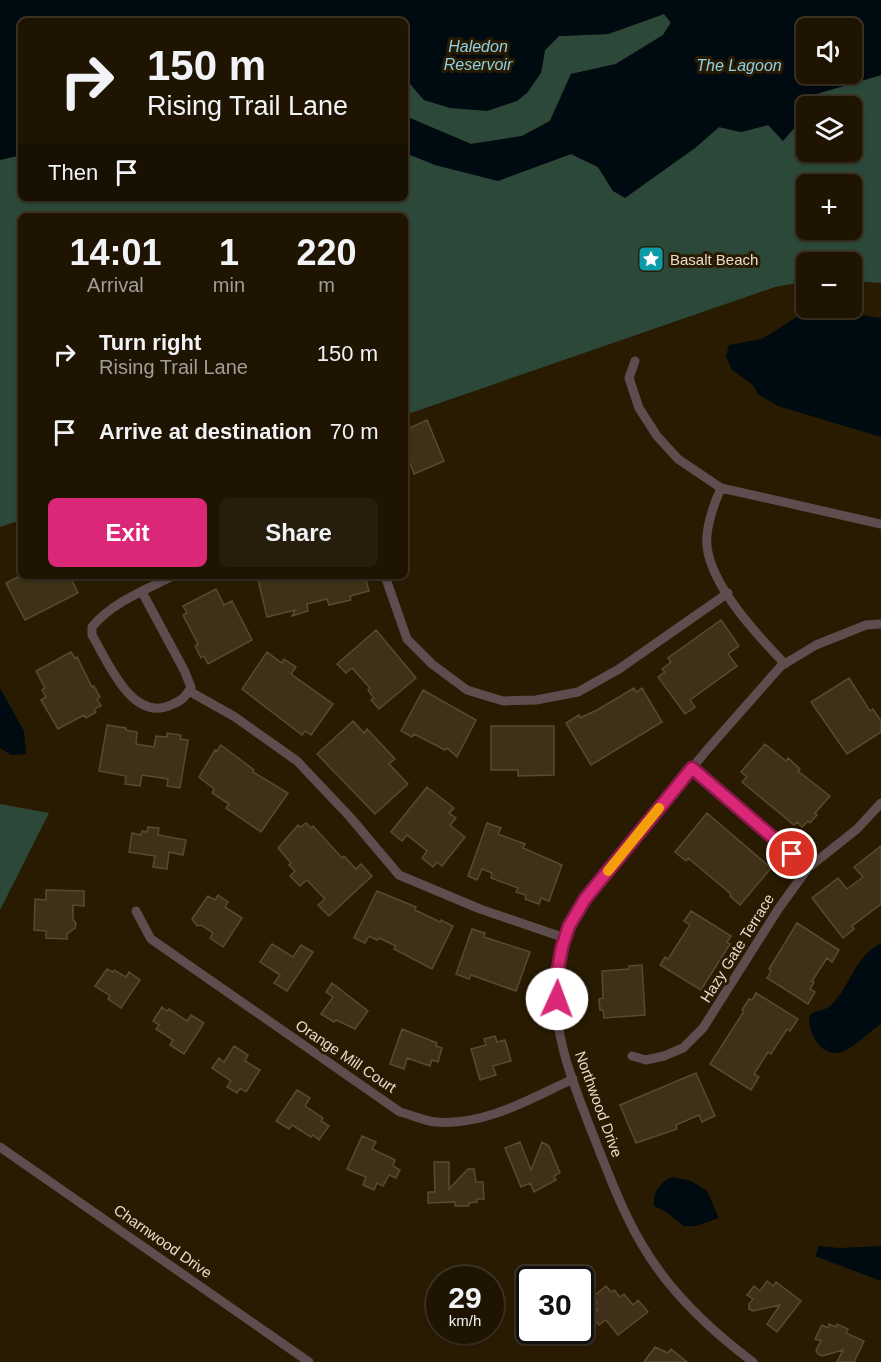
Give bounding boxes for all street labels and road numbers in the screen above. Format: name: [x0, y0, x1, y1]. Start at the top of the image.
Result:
street label: Hazy Gate Terrace: [697, 891, 777, 1005]
street label: Orange Mill Court: [293, 1016, 400, 1096]
street label: Northwood Drive: [572, 1049, 626, 1159]
street label: Charnwood Drive: [111, 1201, 215, 1281]

